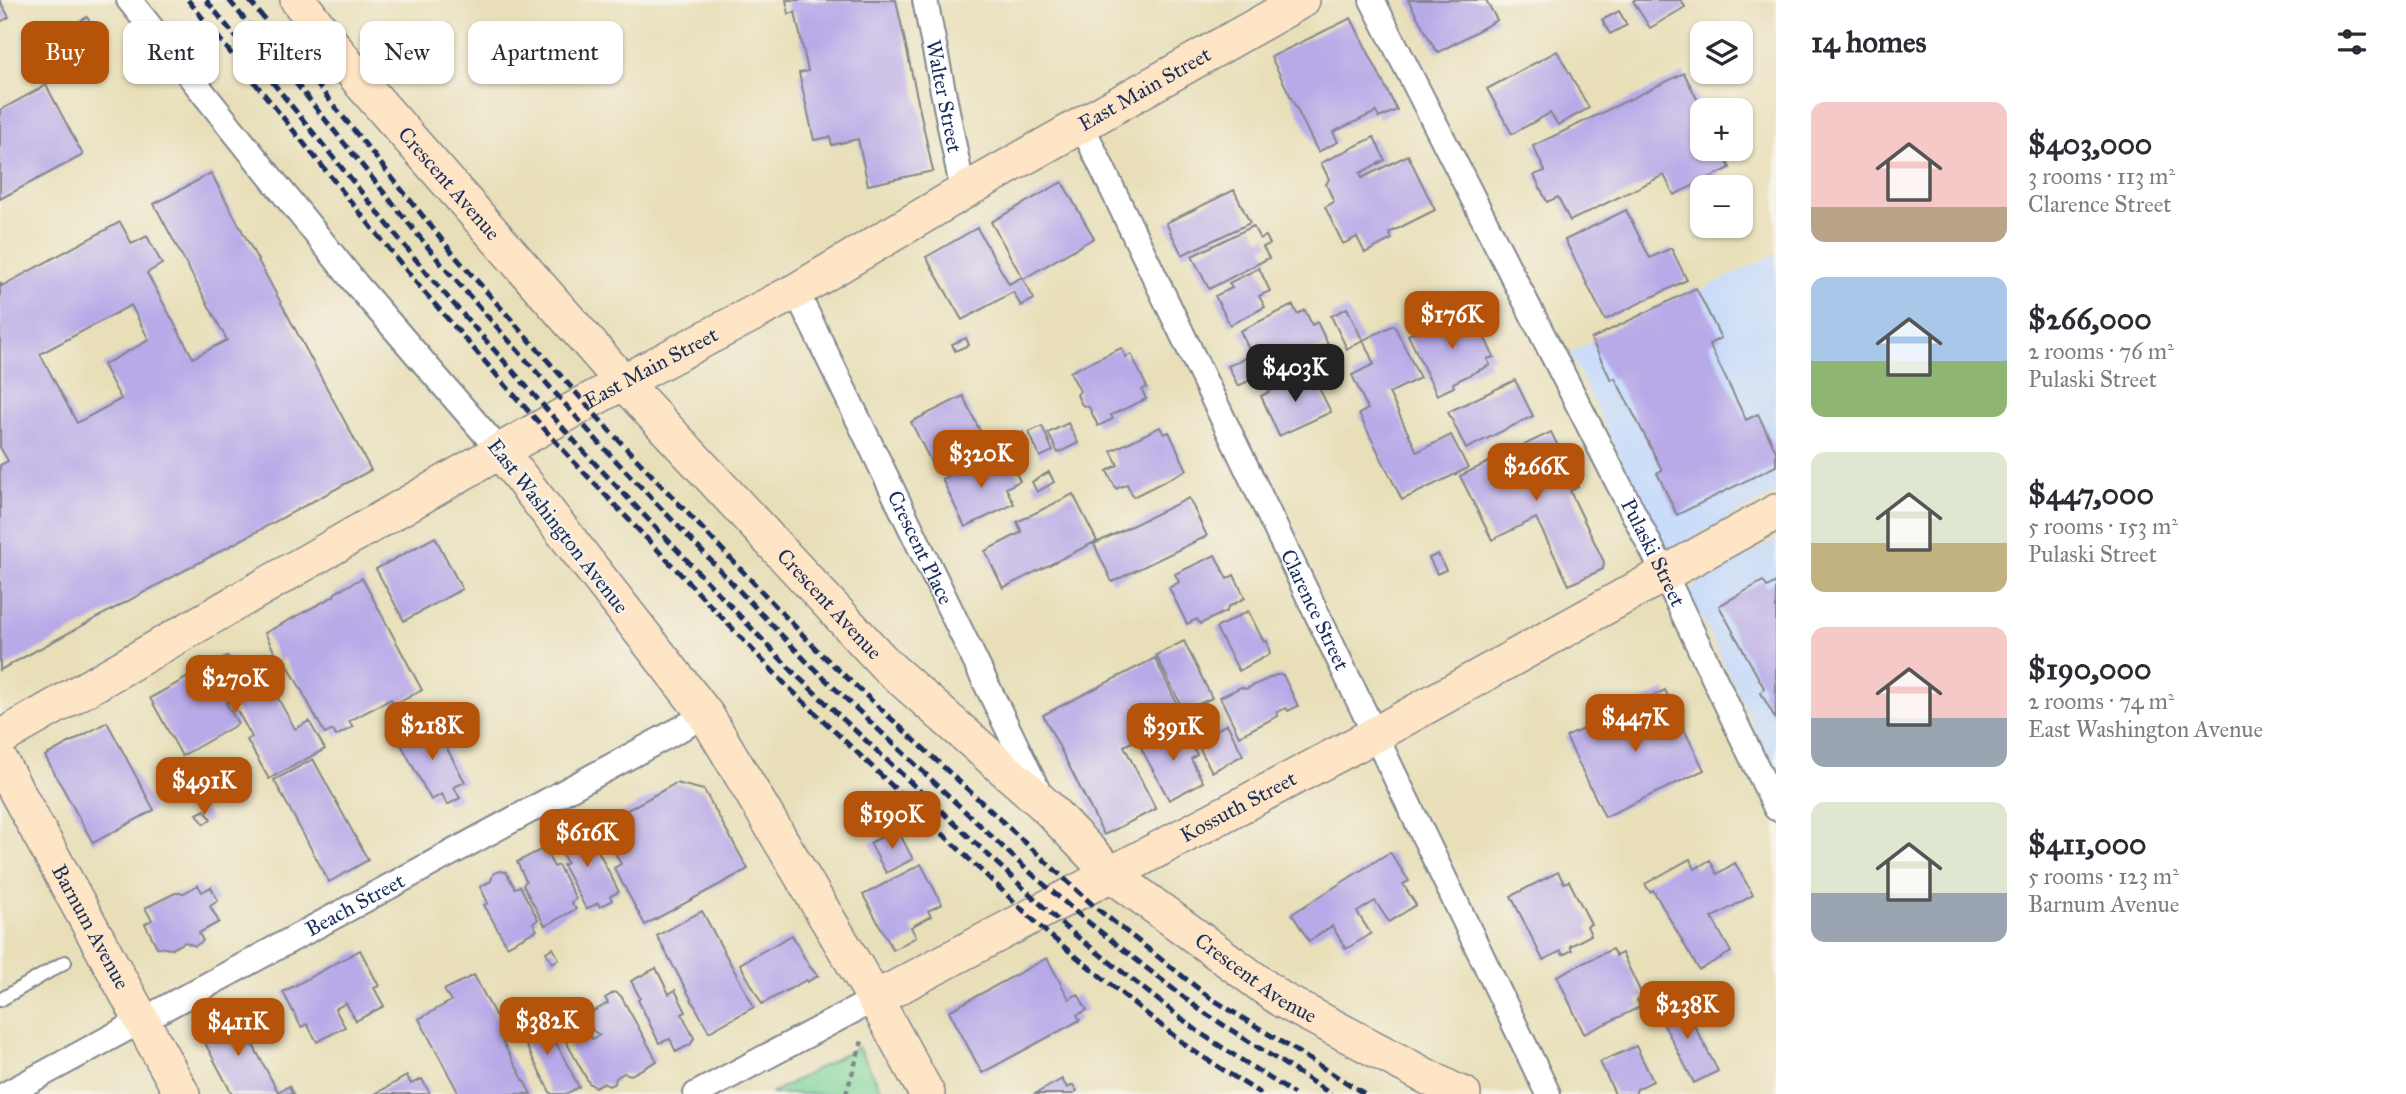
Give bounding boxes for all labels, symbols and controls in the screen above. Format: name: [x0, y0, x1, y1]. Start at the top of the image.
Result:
chip: Buy: [21, 21, 109, 84]
chip: Rent: [123, 21, 219, 84]
chip: Filters: [233, 21, 346, 84]
chip: New: [360, 21, 454, 84]
chip: Apartment: [468, 21, 623, 84]
map controls: [1690, 21, 1753, 238]
button: layers: [1690, 21, 1753, 84]
icon: filters: [2333, 23, 2371, 61]
text: 14 homes: [1811, 24, 1926, 60]
street label: Walter Street: [920, 38, 968, 155]
street label: East Main Street: [1074, 41, 1216, 137]
button: +: [1690, 98, 1753, 161]
street label: Crescent Avenue: [393, 121, 506, 246]
text: $403,000: [2028, 126, 2152, 162]
icon: home: [1867, 130, 1951, 214]
text: 3 rooms · 113 m²: [2028, 162, 2175, 190]
button: −: [1690, 175, 1753, 238]
text: Clarence Street: [2028, 190, 2171, 218]
pin: $176K: [1403, 292, 1501, 351]
text: $176K: [1420, 300, 1484, 328]
text: $266,000: [2028, 301, 2152, 337]
icon: home: [1867, 305, 1951, 389]
street label: East Main Street: [580, 321, 723, 414]
text: 2 rooms · 76 m²: [2028, 337, 2174, 365]
pin: $403K: [1246, 344, 1344, 404]
text: $403K: [1262, 353, 1328, 381]
text: Pulaski Street: [2028, 365, 2157, 393]
pin: $320K: [932, 430, 1030, 490]
street label: East Washington Avenue: [482, 433, 634, 619]
text: $320K: [949, 439, 1013, 467]
pin: $266K: [1487, 444, 1585, 503]
text: $266K: [1503, 452, 1569, 480]
text: $447,000: [2028, 476, 2154, 512]
icon: home: [1867, 480, 1951, 564]
street label: Crescent Place: [882, 486, 959, 609]
street label: Pulaski Street: [1615, 494, 1691, 611]
text: 5 rooms · 153 m²: [2028, 512, 2178, 540]
text: Pulaski Street: [2028, 540, 2157, 568]
street label: Crescent Avenue: [771, 543, 888, 665]
street label: Clarence Street: [1275, 545, 1355, 675]
text: $190,000: [2028, 651, 2151, 687]
icon: home: [1867, 655, 1951, 739]
pin: $270K: [186, 656, 284, 715]
text: $270K: [202, 664, 268, 692]
text: 2 rooms · 74 m²: [2028, 687, 2174, 715]
pin: $447K: [1586, 694, 1684, 754]
pin: $218K: [383, 702, 481, 762]
text: $447K: [1601, 703, 1669, 731]
pin: $391K: [1124, 704, 1222, 763]
text: $218K: [401, 711, 463, 739]
text: $391K: [1143, 712, 1203, 740]
text: East Washington Avenue: [2028, 715, 2263, 743]
pin: $491K: [155, 758, 253, 817]
street label: Kossuth Street: [1176, 765, 1301, 848]
text: $491K: [172, 766, 236, 794]
pin: $190K: [843, 792, 941, 851]
text: $190K: [860, 800, 924, 828]
pin: $616K: [538, 810, 636, 869]
text: $616K: [556, 818, 618, 846]
text: $411,000: [2028, 826, 2147, 862]
icon: home: [1867, 830, 1951, 914]
street label: Barnum Avenue: [46, 860, 135, 994]
text: 5 rooms · 123 m²: [2028, 862, 2179, 890]
street label: Beach Street: [301, 867, 410, 942]
text: Barnum Avenue: [2028, 890, 2179, 918]
street label: Crescent Avenue: [1190, 927, 1321, 1029]
pin: $238K: [1638, 982, 1736, 1041]
text: $238K: [1656, 990, 1718, 1018]
pin: $411K: [189, 998, 287, 1058]
pin: $382K: [498, 998, 596, 1057]
text: $382K: [516, 1006, 578, 1034]
text: $411K: [207, 1007, 269, 1035]

